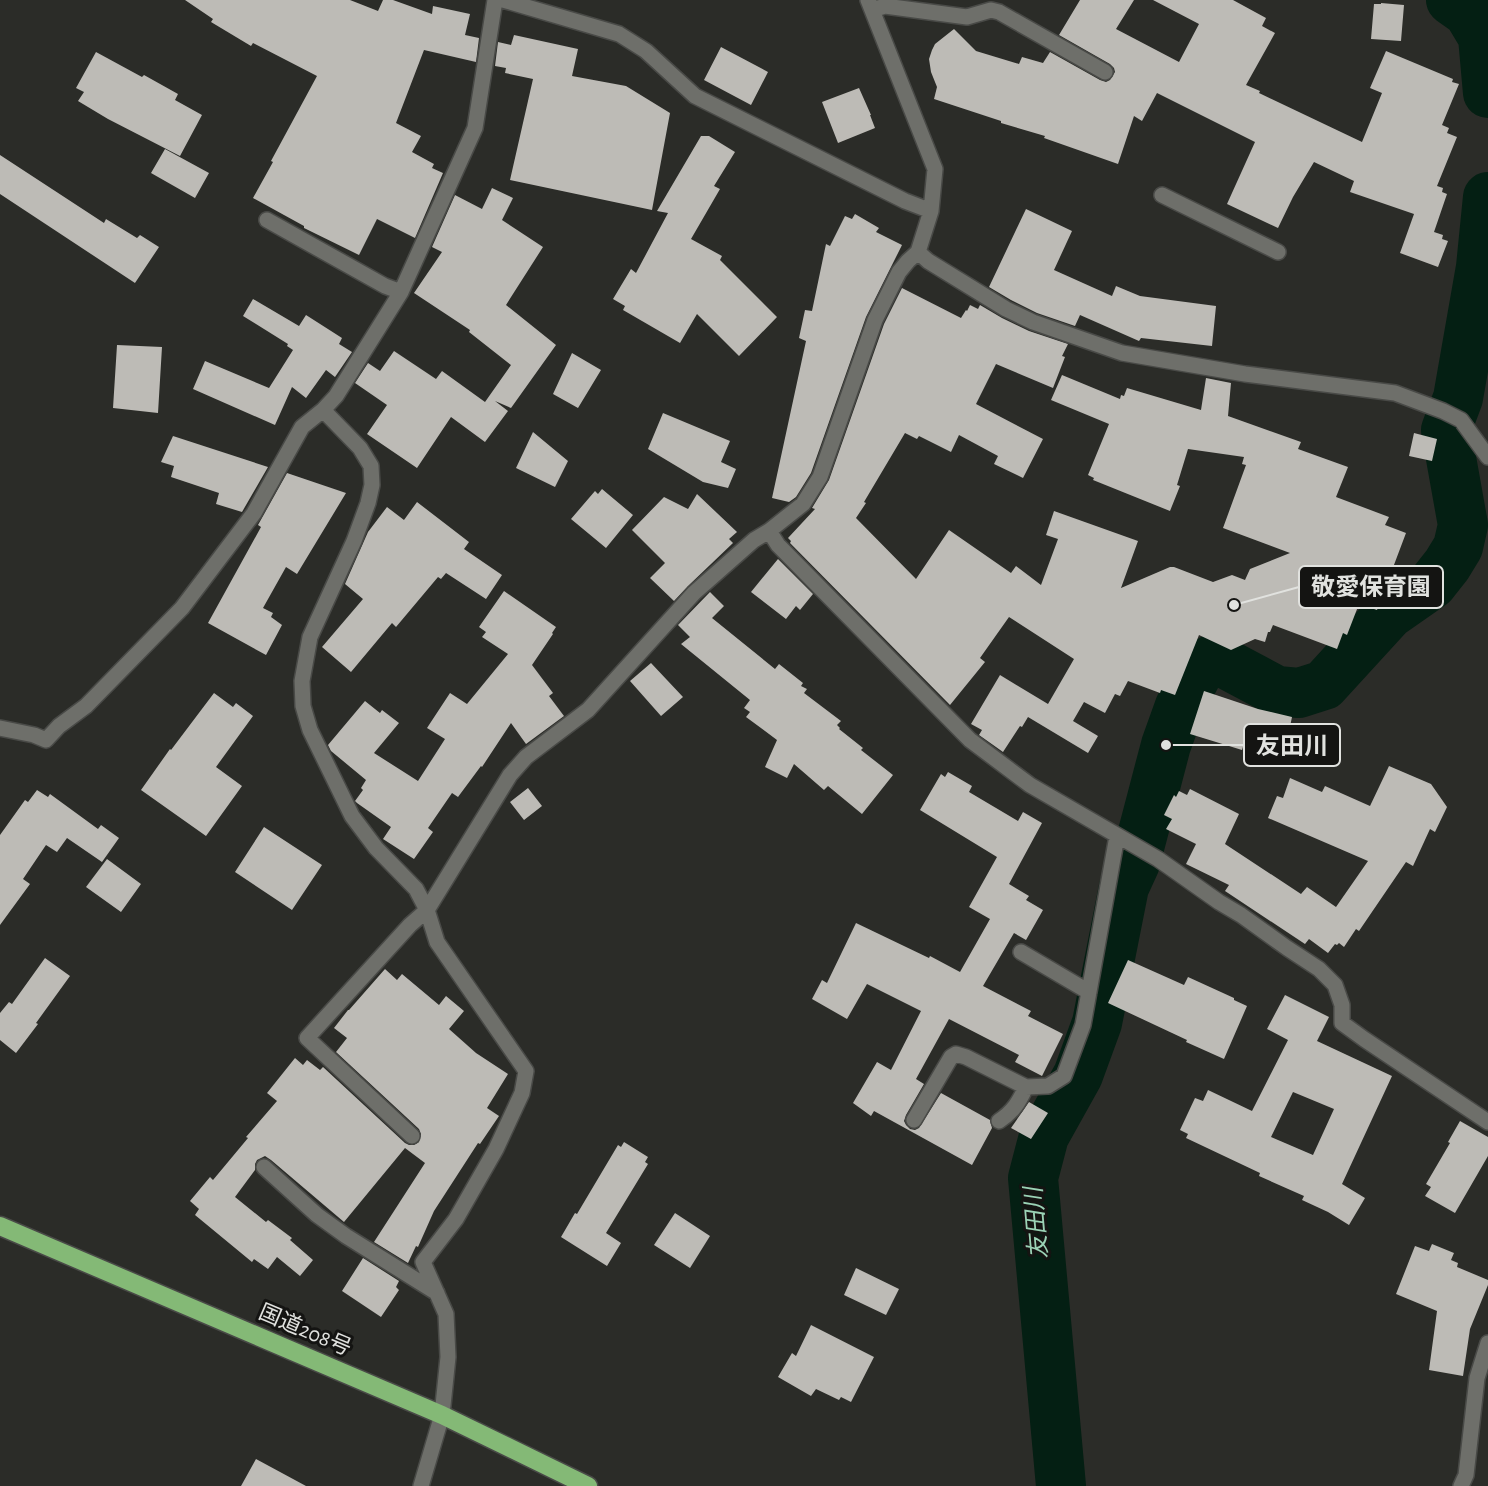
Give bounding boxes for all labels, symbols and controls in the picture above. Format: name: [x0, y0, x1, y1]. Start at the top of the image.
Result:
callout: 敬愛保育園: [1299, 566, 1443, 608]
text: 敬愛保育園: [1311, 574, 1431, 600]
callout: 友田川: [1244, 724, 1340, 766]
text: 友田川: [1256, 733, 1328, 759]
water label: 友田川: [1020, 1183, 1052, 1260]
street label: 国道208号: [256, 1300, 355, 1359]

